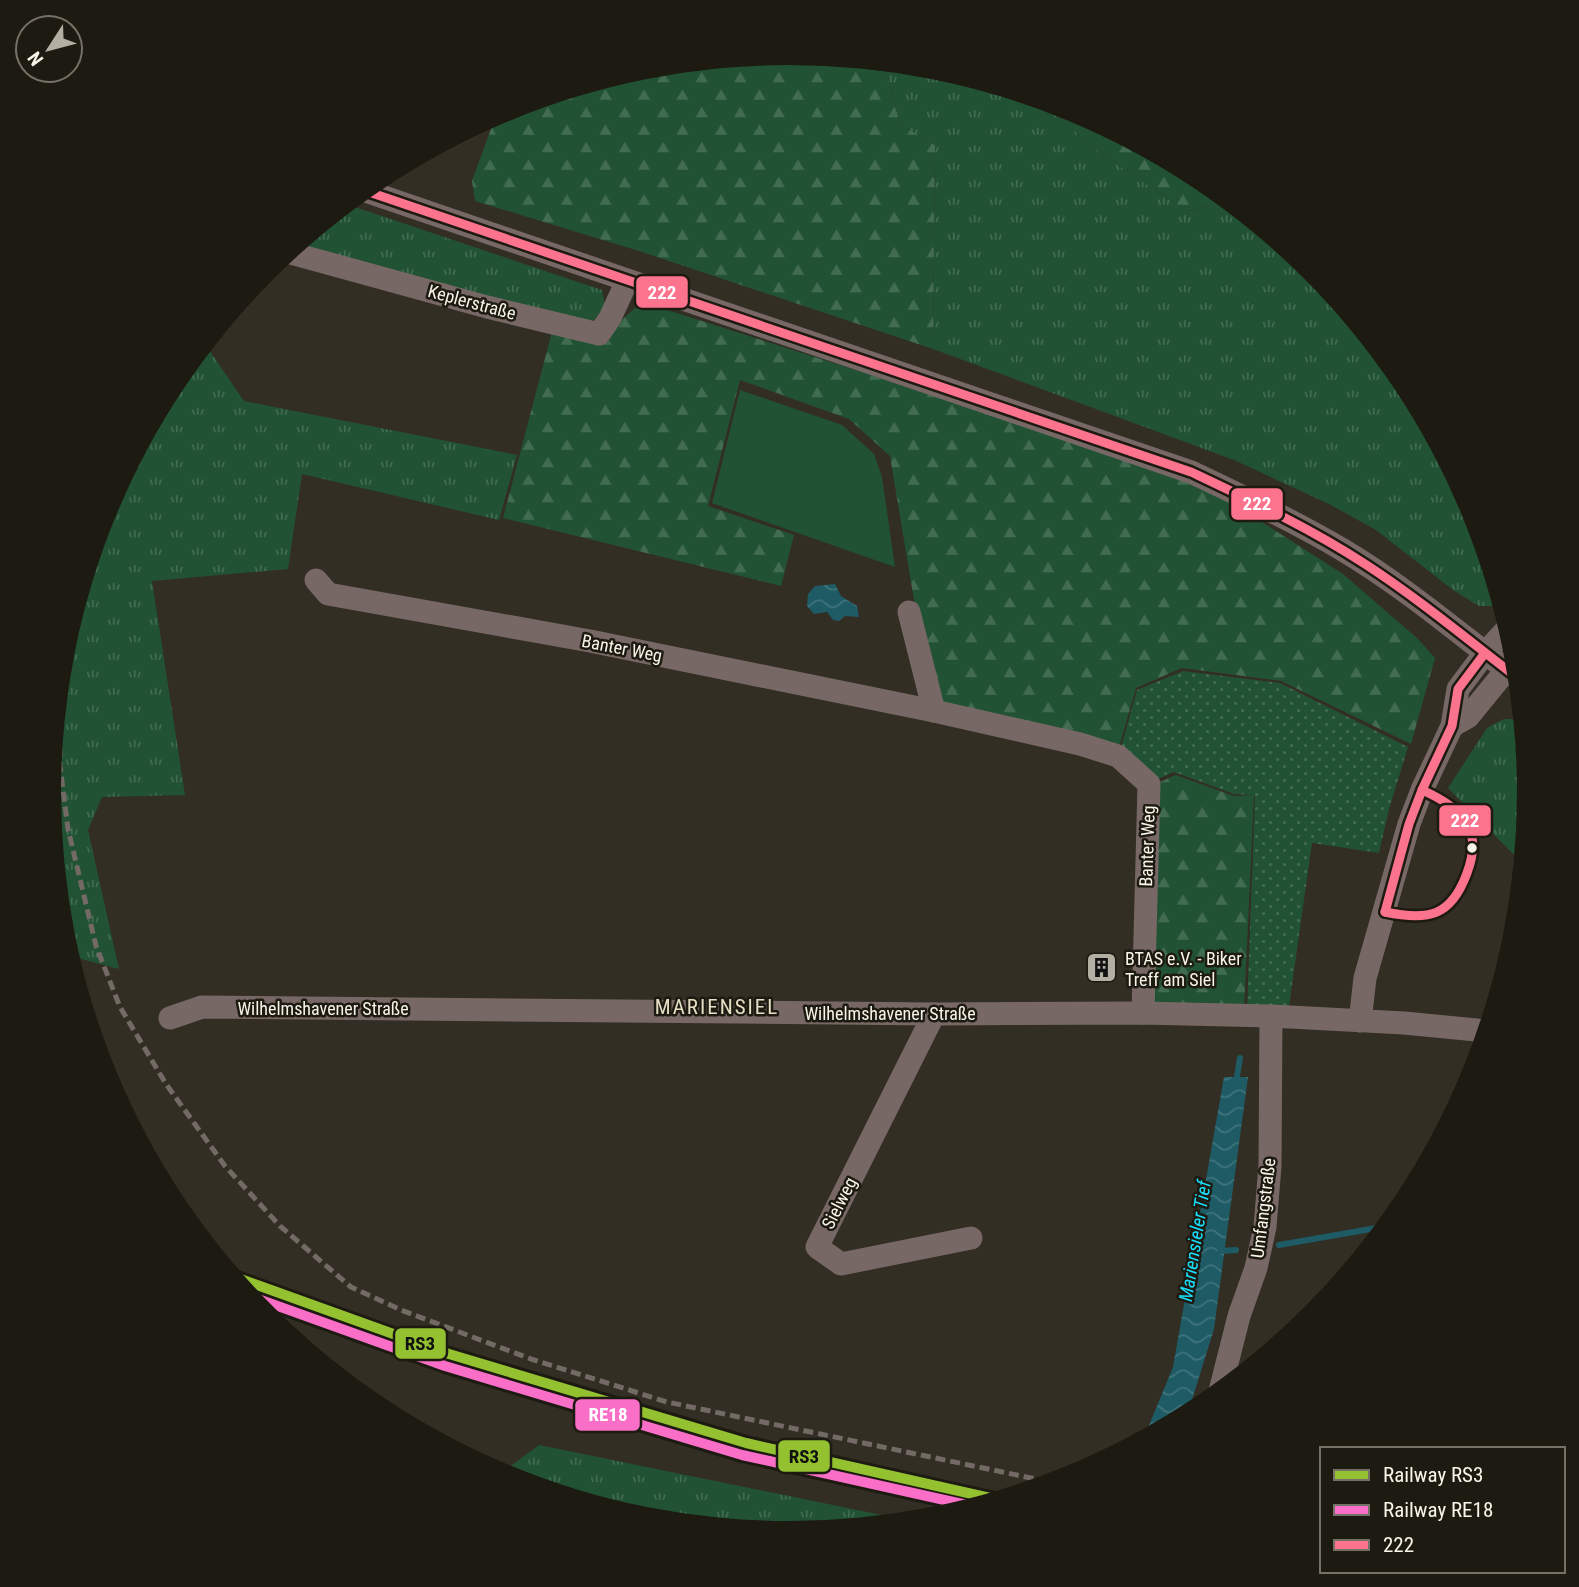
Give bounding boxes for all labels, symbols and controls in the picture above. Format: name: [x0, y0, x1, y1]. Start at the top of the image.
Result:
north arrow: [14, 14, 84, 84]
text: N: [23, 47, 48, 70]
line badge: 222: [635, 275, 689, 309]
street label: Keplerstraße: [426, 280, 518, 324]
text: 222: [648, 281, 676, 304]
line badge: 222: [1230, 487, 1284, 521]
text: 222: [1243, 492, 1271, 515]
street label: Banter Weg: [580, 630, 664, 666]
line badge: 222: [1438, 804, 1492, 837]
street label: Banter Weg: [1135, 805, 1159, 887]
text: 222: [1451, 809, 1479, 832]
unlabelled marker: [1465, 841, 1479, 855]
place label: BTAS e.V. - Biker Treff am Siel: [1125, 948, 1242, 990]
building icon: BTAS e.V. - Biker Treff am Siel: [1085, 951, 1119, 985]
district label: MARIENSIEL: [655, 995, 779, 1019]
street label: Wilhelmshavener Straße: [237, 998, 409, 1019]
street label: Wilhelmshavener Straße: [804, 1003, 976, 1024]
street label: Umfangstraße: [1246, 1157, 1280, 1259]
street label: Sielweg: [817, 1174, 861, 1232]
water label: Mariensieler Tief: [1174, 1177, 1216, 1303]
line badge: RS3: [394, 1327, 447, 1360]
text: RS3: [405, 1332, 435, 1355]
line badge: RE18: [574, 1398, 641, 1432]
text: RE18: [588, 1403, 628, 1426]
line badge: RS3: [777, 1439, 831, 1473]
text: RS3: [789, 1445, 819, 1468]
legend: [1320, 1447, 1565, 1573]
text: Railway RS3: [1383, 1463, 1483, 1487]
text: Railway RE18: [1383, 1498, 1493, 1522]
text: 222: [1383, 1533, 1414, 1557]

